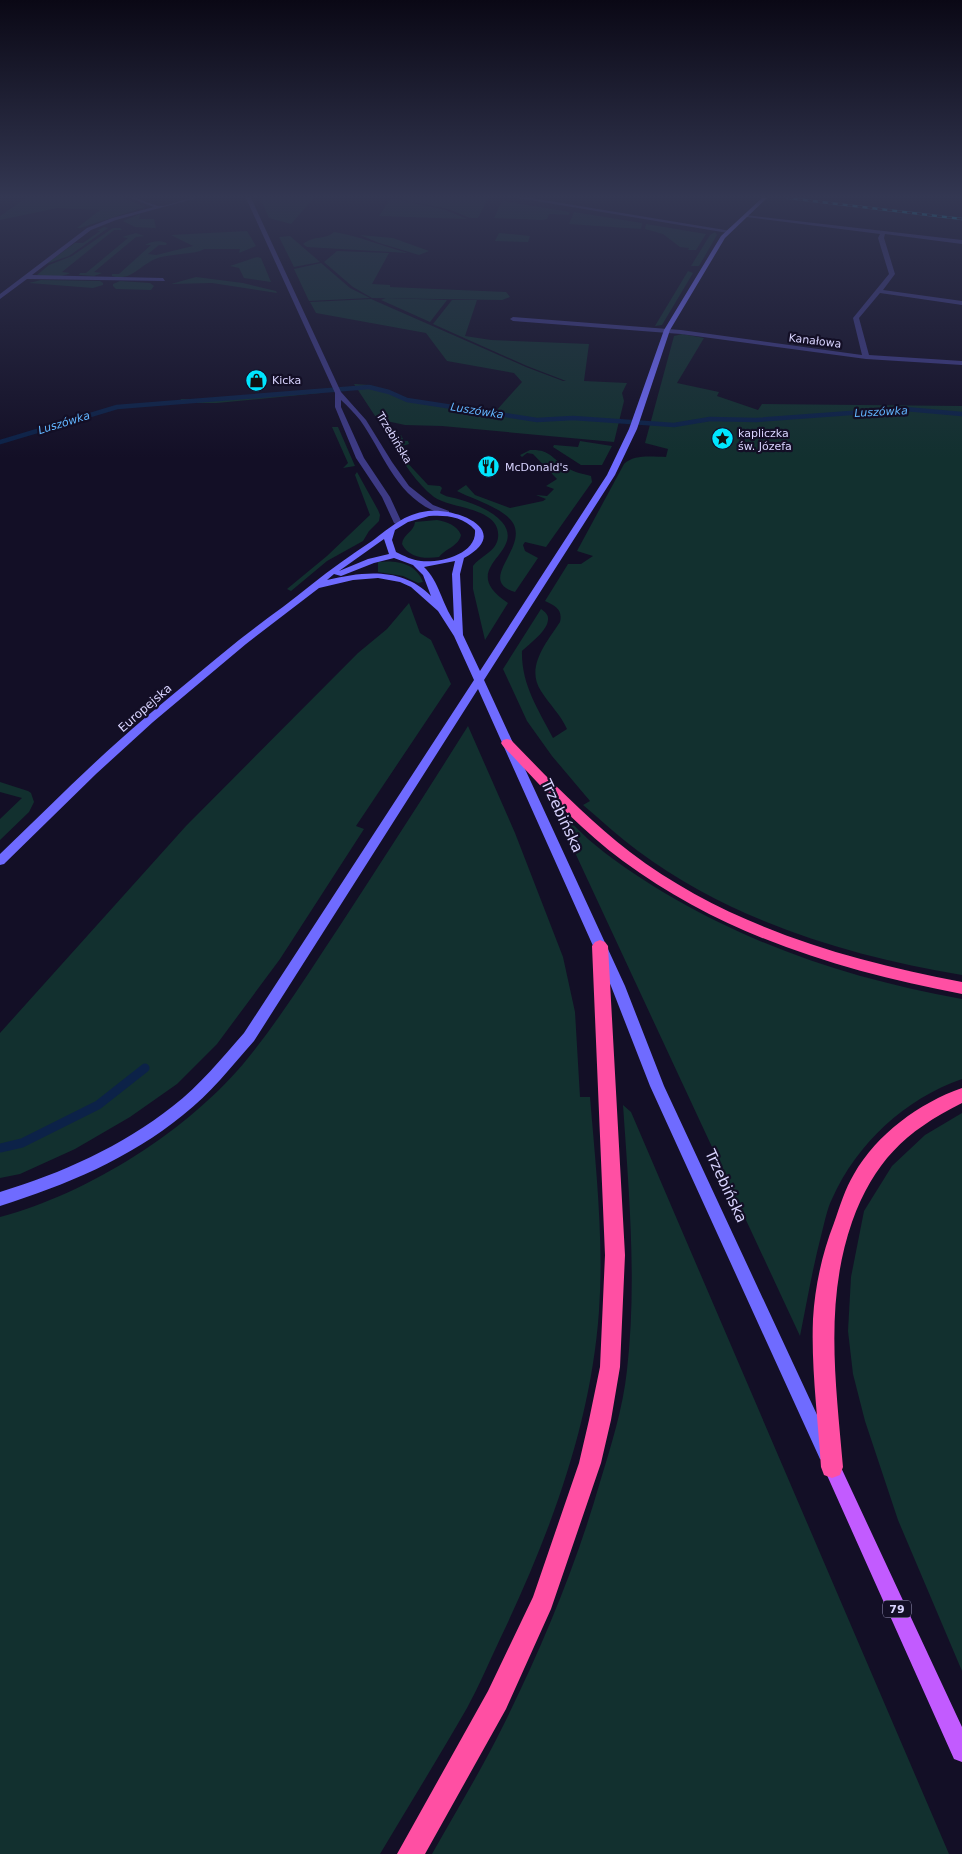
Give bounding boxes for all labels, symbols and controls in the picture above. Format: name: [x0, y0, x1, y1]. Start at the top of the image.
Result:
street label: Kanałowa: [788, 331, 842, 351]
shop icon: Kicka: [244, 368, 268, 392]
place label: Kicka: [272, 374, 301, 387]
water label: Luszówka: [450, 400, 505, 422]
water label: Luszówka: [854, 404, 908, 420]
water label: Luszówka: [37, 409, 92, 437]
street label: Trzebińska: [373, 409, 414, 466]
place icon: kapliczka św. Józefa: [710, 427, 734, 451]
place label: kapliczka św. Józefa: [738, 427, 792, 453]
restaurant icon: McDonald's: [477, 455, 501, 479]
place label: McDonald's: [505, 461, 569, 474]
street label: Europejska: [116, 681, 174, 735]
street label: Trzebińska: [537, 776, 587, 856]
street label: Trzebińska: [701, 1146, 751, 1226]
road number: 79: [883, 1600, 911, 1618]

